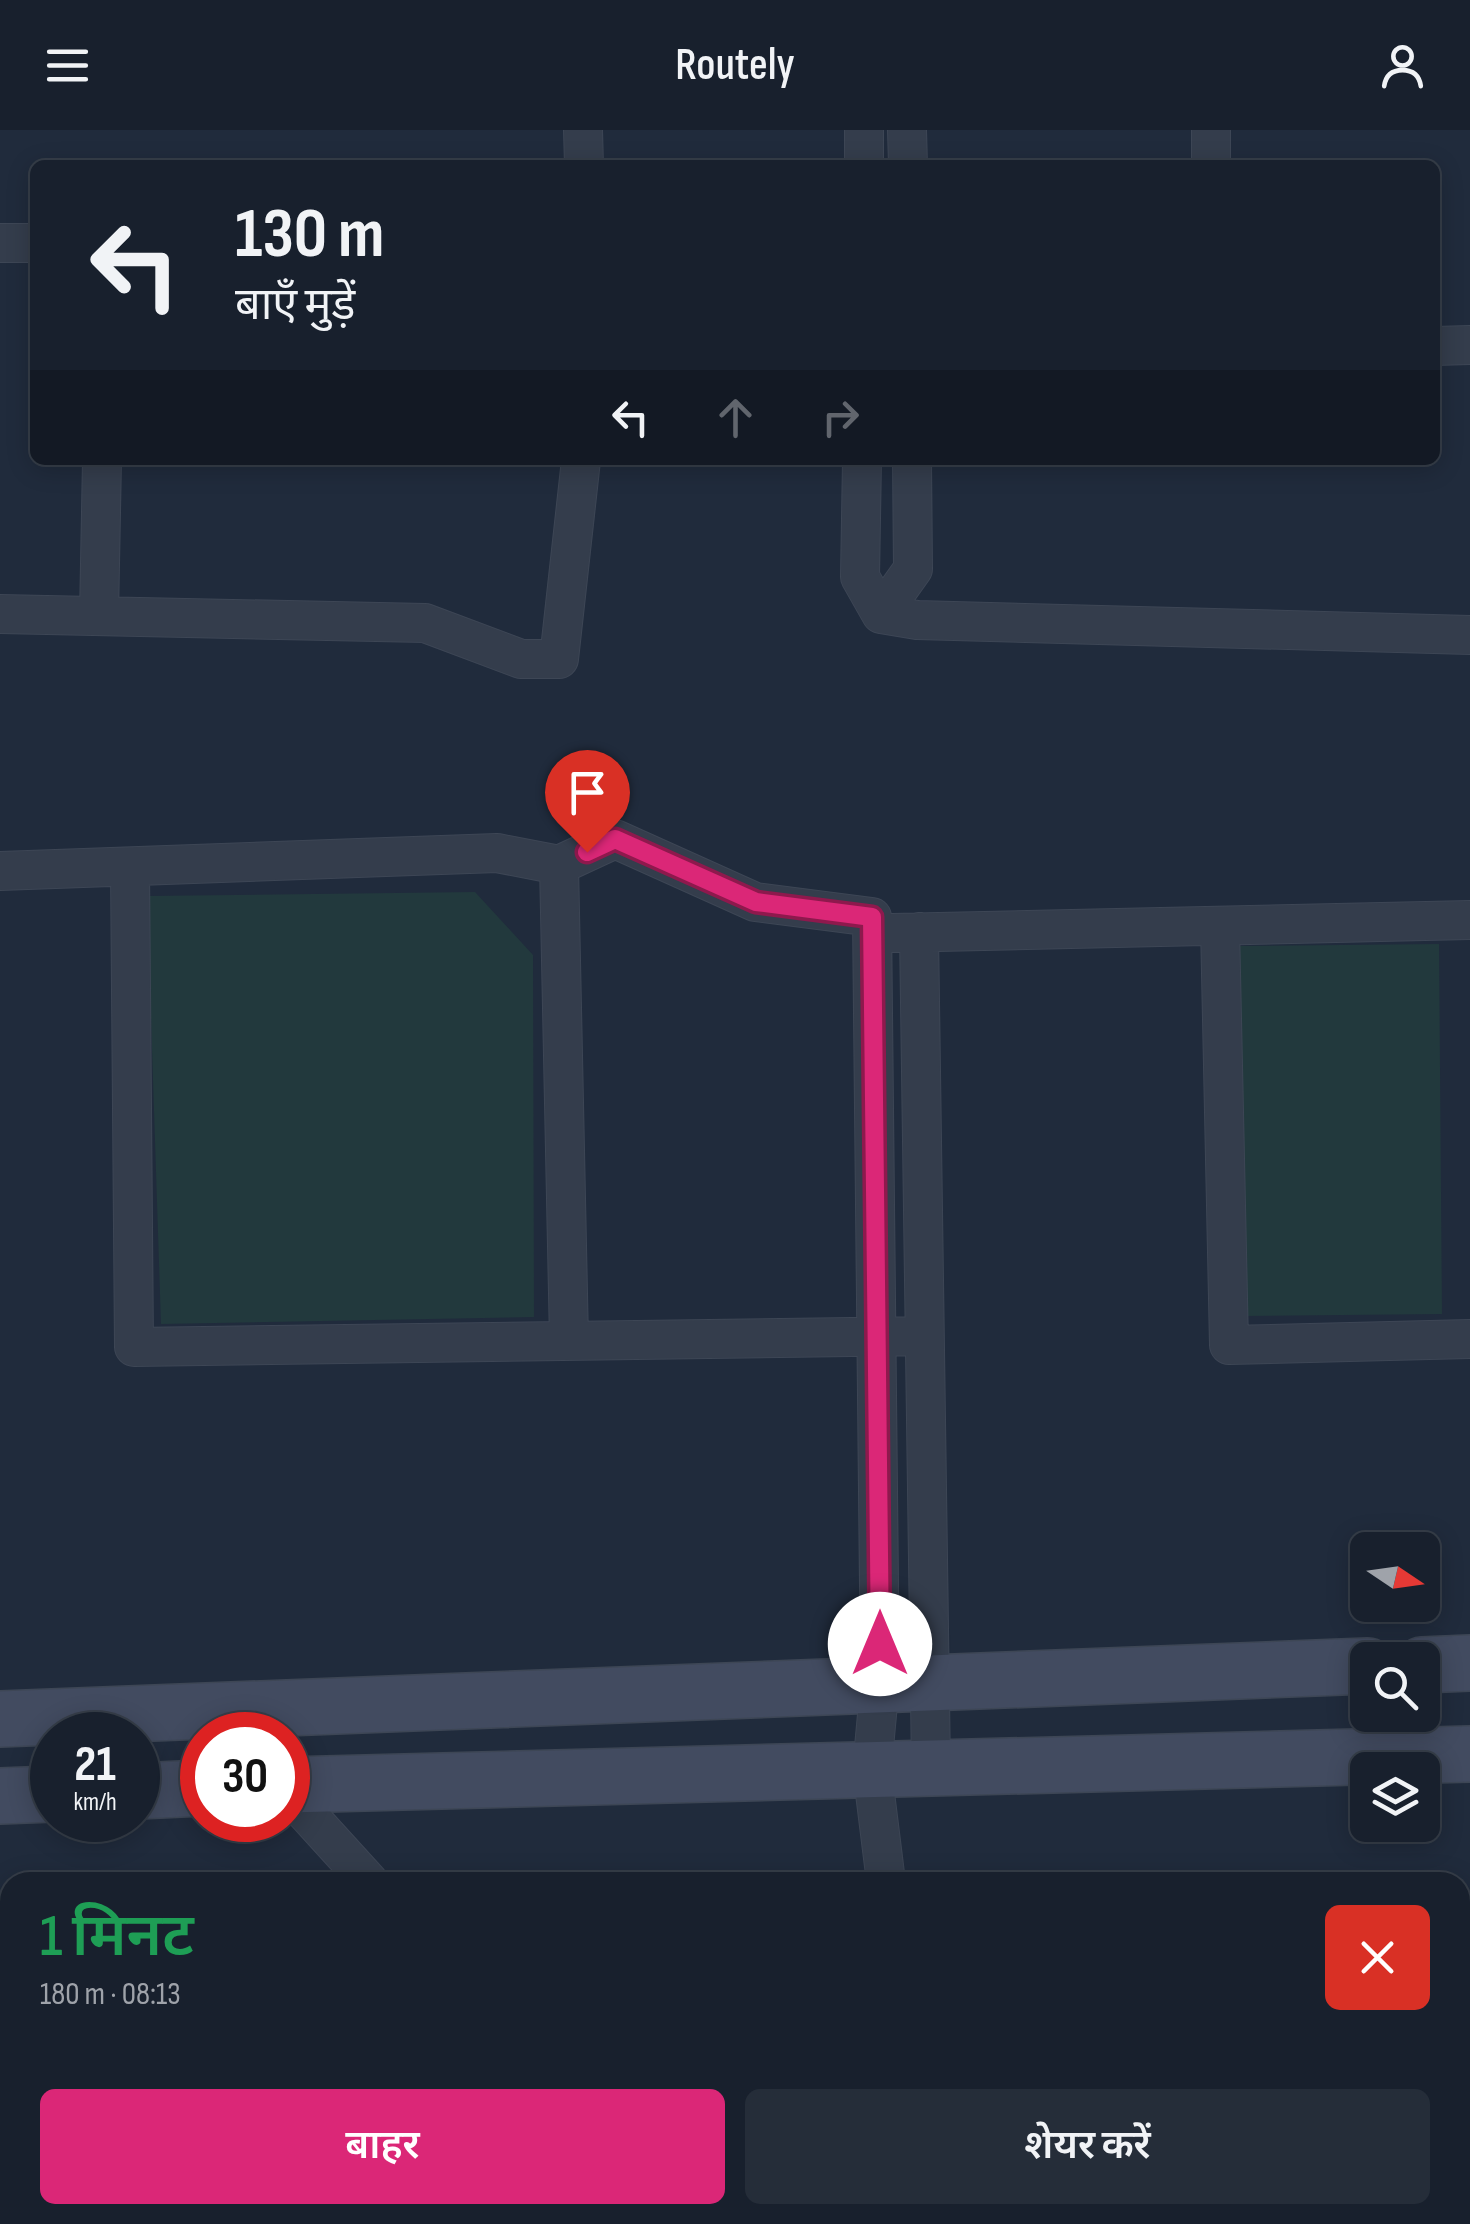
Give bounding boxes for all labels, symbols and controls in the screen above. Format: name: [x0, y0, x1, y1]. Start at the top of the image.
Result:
icon: menu: [40, 38, 95, 93]
text: Routely: [675, 38, 795, 93]
icon: person: [1375, 38, 1430, 93]
text: 130 m: [235, 193, 384, 277]
icon: left: [70, 200, 200, 330]
text: बाएँ मुड़ें: [235, 278, 355, 333]
icon: left: [603, 390, 658, 445]
icon: ahead: [708, 390, 763, 445]
icon: right: [813, 390, 868, 445]
pin: [545, 750, 630, 853]
icon: arrive: [560, 765, 615, 820]
north arrow: [1350, 1532, 1440, 1622]
map controls: [1350, 1532, 1440, 1842]
position arrow: [828, 1592, 932, 1696]
button: search: [1350, 1642, 1440, 1732]
speed limit sign: 30: [180, 1712, 310, 1842]
text: 21: [74, 1735, 116, 1795]
button: layers: [1350, 1752, 1440, 1842]
text: km/h: [73, 1787, 117, 1818]
text: 1 मिनट: [40, 1901, 194, 1973]
button: close: [1325, 1905, 1430, 2010]
text: 180 m · 08:13: [40, 1975, 181, 2014]
button: बाहर: [40, 2089, 725, 2204]
button: शेयर करें: [745, 2089, 1430, 2204]

